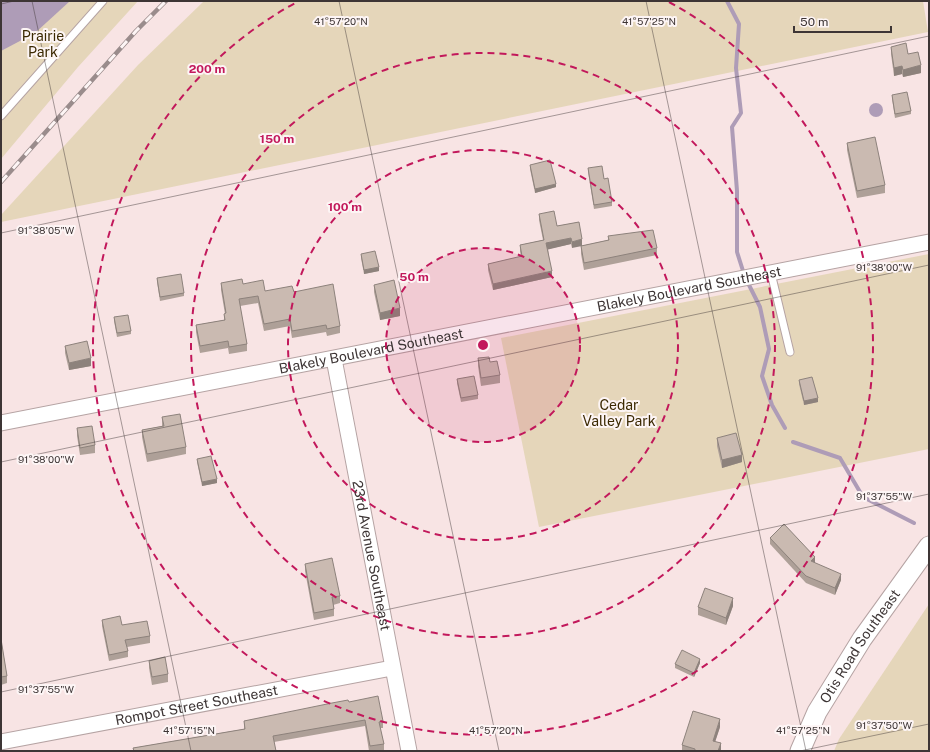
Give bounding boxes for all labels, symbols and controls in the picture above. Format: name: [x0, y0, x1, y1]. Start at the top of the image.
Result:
scale bar: [794, 8, 891, 34]
text: 41°57'20"N: [314, 15, 368, 27]
text: 41°57'25"N: [622, 15, 676, 27]
text: 50 m: [800, 15, 828, 29]
park label: Prairie Park: [22, 28, 64, 60]
text: 200 m: [189, 62, 225, 76]
text: 150 m: [260, 132, 294, 146]
text: 100 m: [328, 200, 362, 214]
text: 91°38'05"W: [18, 224, 75, 236]
text: 91°38'00"W: [856, 261, 913, 273]
street label: Blakely Boulevard Southeast: [595, 263, 783, 315]
text: 50 m: [399, 270, 429, 284]
street label: Blakely Boulevard Southeast: [277, 325, 465, 377]
centre of rings: [476, 338, 490, 352]
park label: Cedar Valley Park: [582, 397, 656, 429]
text: 91°38'00"W: [18, 453, 75, 465]
street label: 23rd Avenue Southeast: [349, 479, 394, 632]
text: 91°37'55"W: [856, 490, 913, 502]
street label: Otis Road Southeast: [816, 586, 903, 706]
street label: Rompot Street Southeast: [114, 682, 279, 728]
text: 91°37'55"W: [18, 683, 75, 695]
text: 91°37'50"W: [856, 719, 912, 731]
text: 41°57'15"N: [163, 724, 215, 736]
text: 41°57'20"N: [469, 724, 523, 736]
text: 41°57'25"N: [776, 724, 830, 736]

